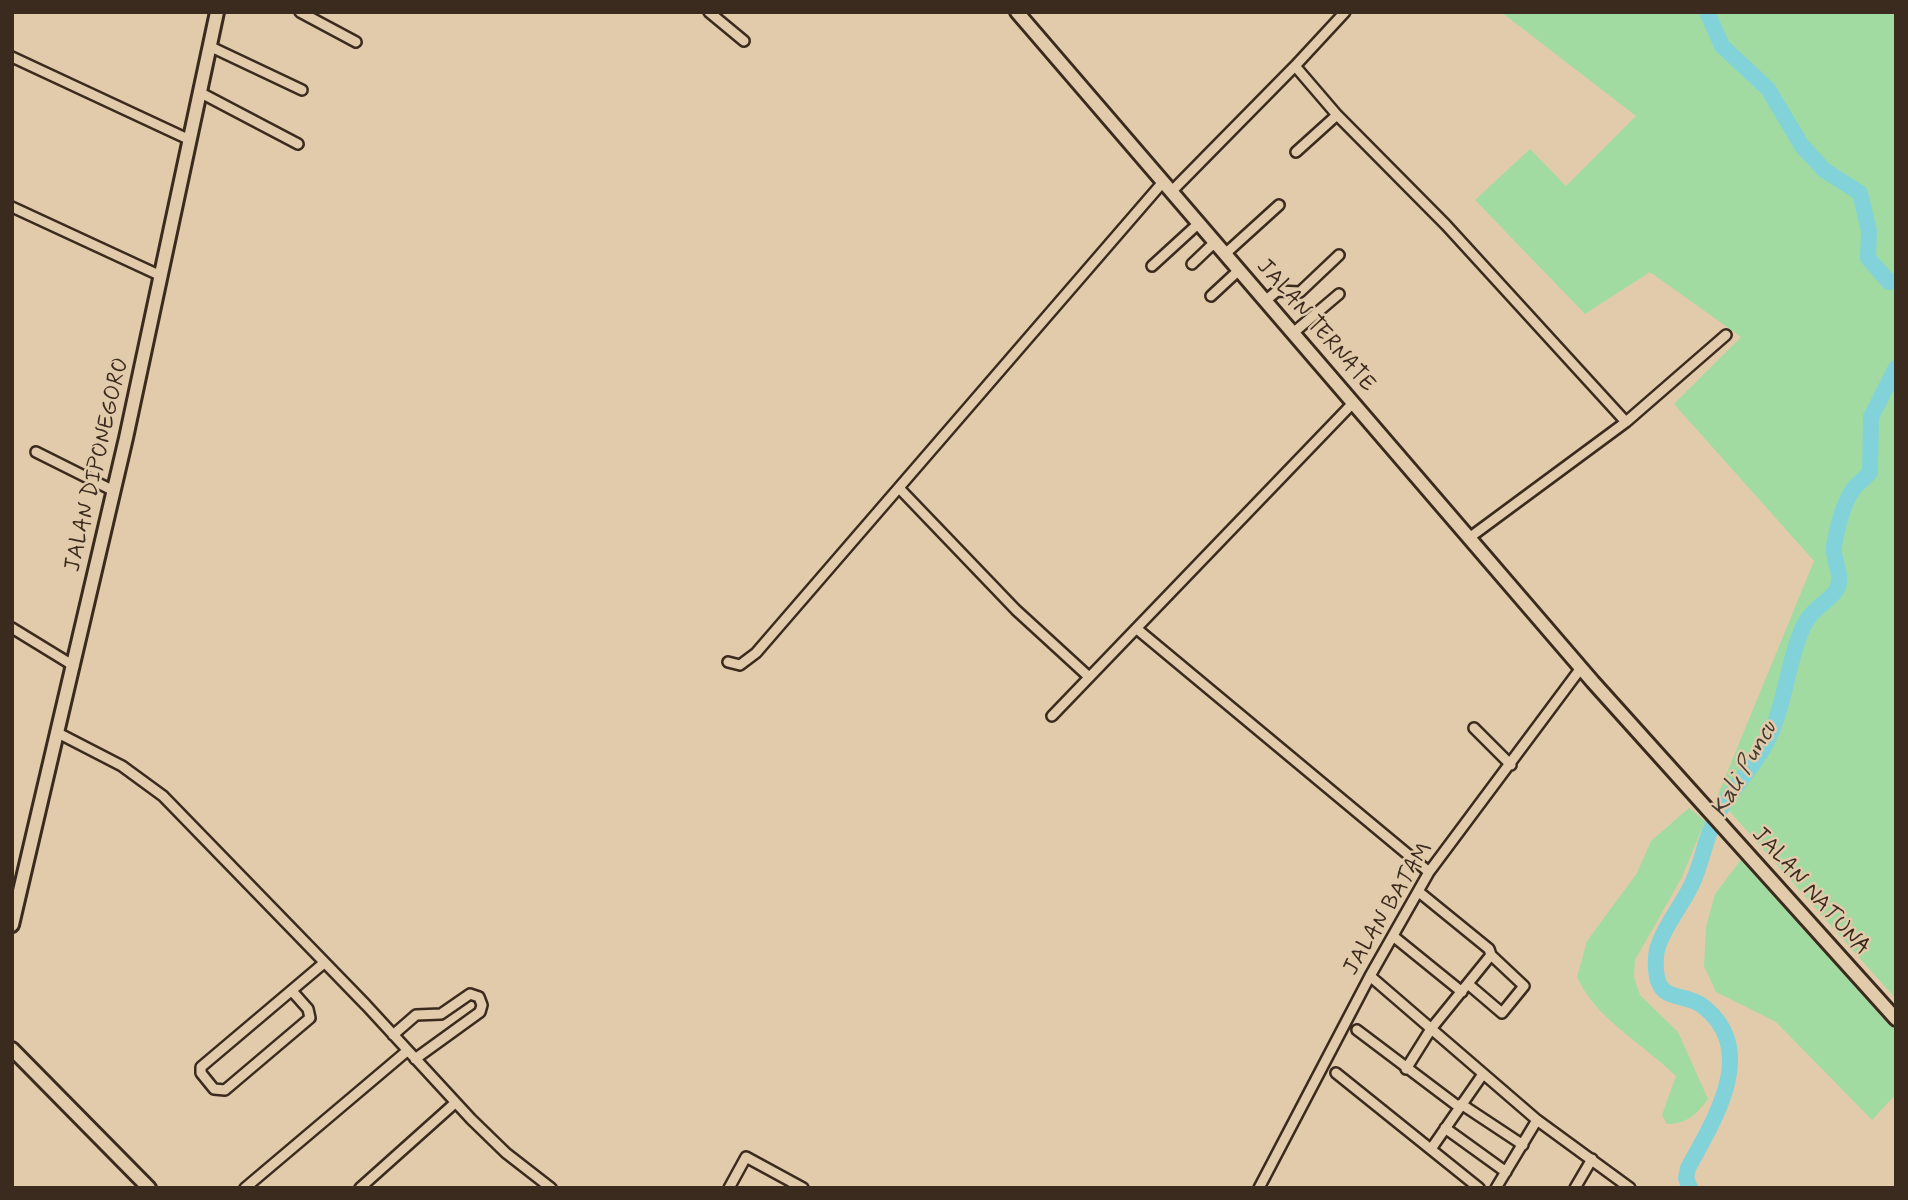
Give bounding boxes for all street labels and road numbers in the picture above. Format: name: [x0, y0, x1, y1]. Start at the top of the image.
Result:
street label: JALAN TERNATE: [1250, 254, 1380, 398]
street label: JALAN DIPONEGORO: [60, 355, 136, 575]
street label: JALAN NATUNA: [1745, 822, 1875, 962]
street label: JALAN BATAM: [1338, 837, 1440, 981]

